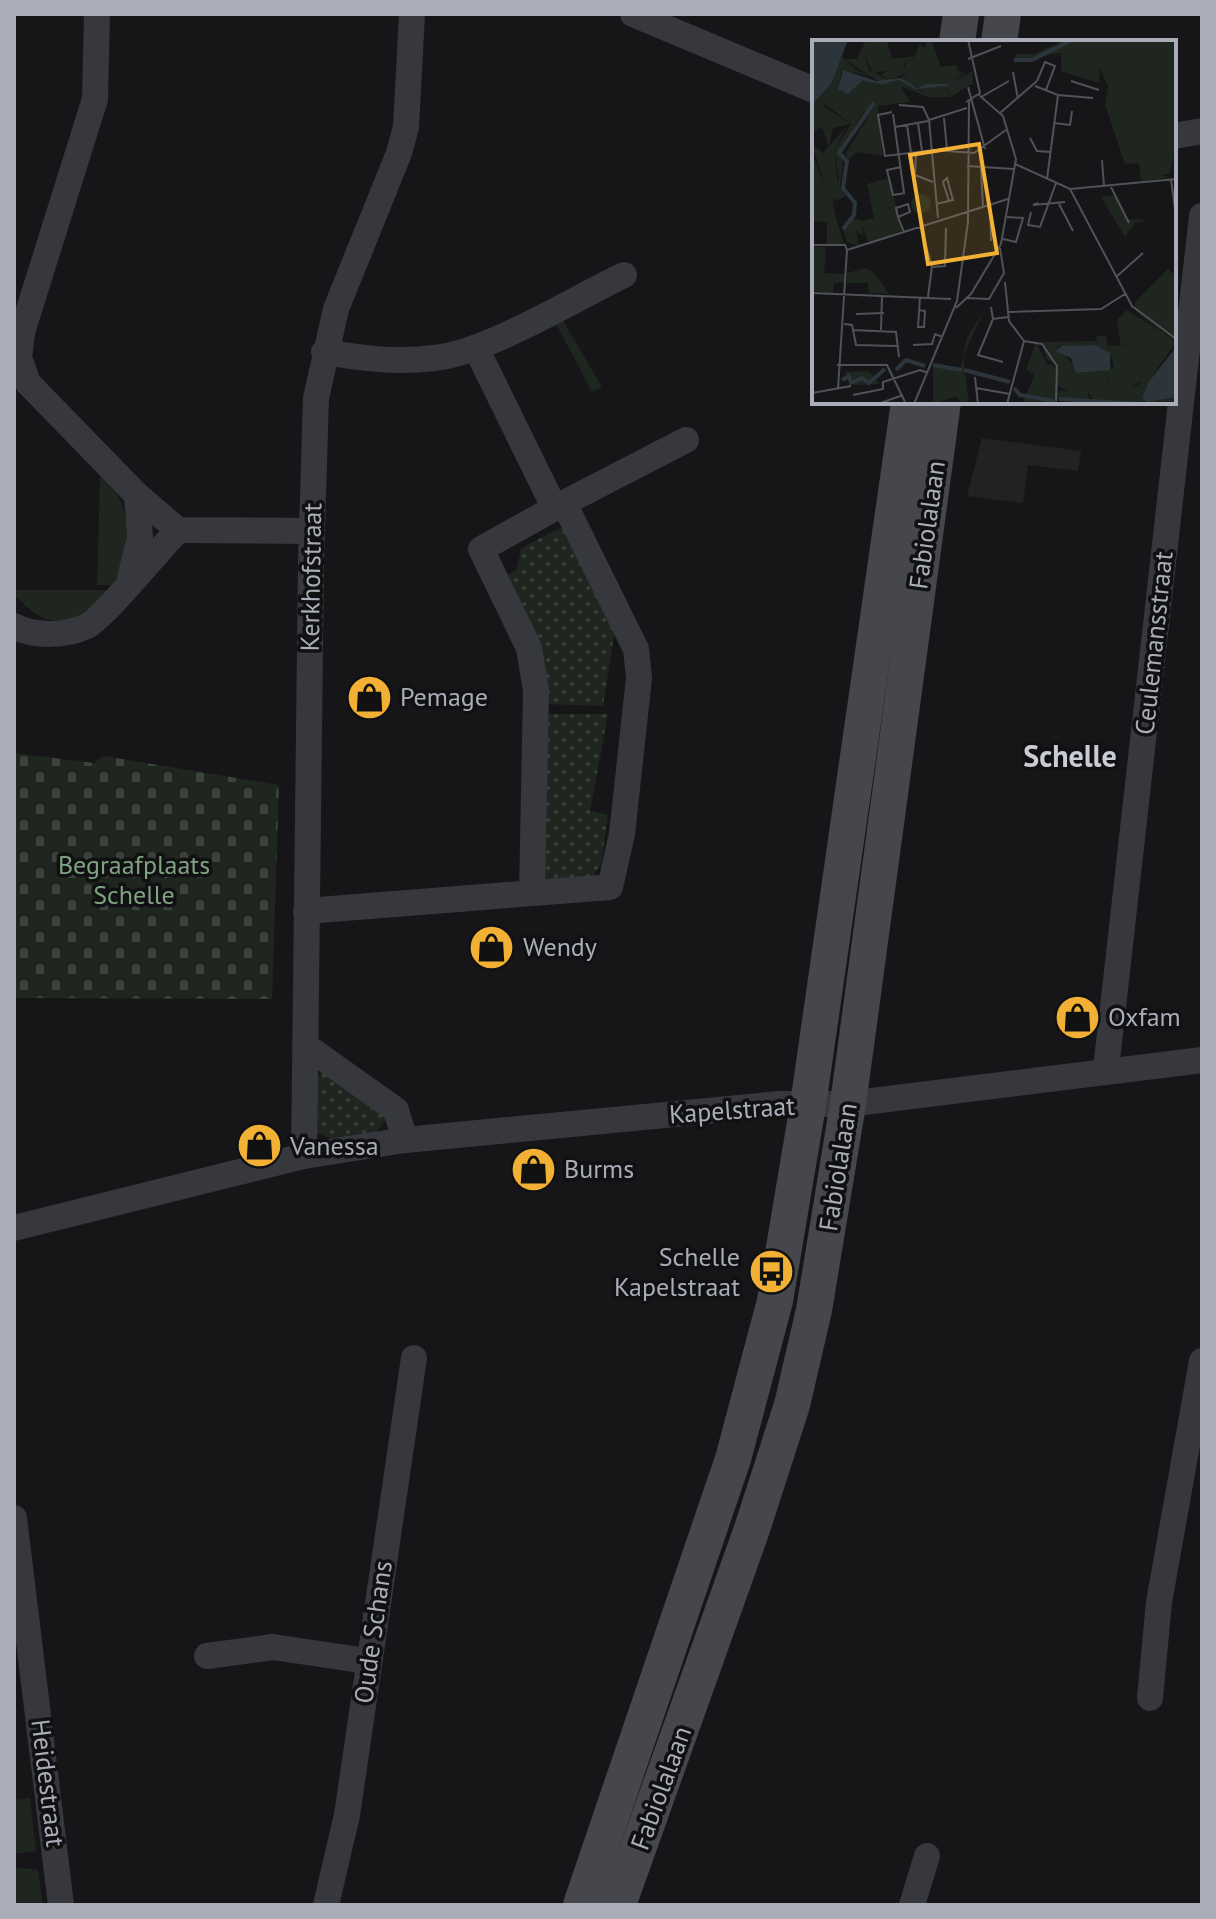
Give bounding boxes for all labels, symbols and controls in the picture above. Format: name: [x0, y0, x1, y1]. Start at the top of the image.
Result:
inset map: [812, 40, 1176, 404]
street label: Fabiolalaan: [901, 459, 952, 591]
street label: Kerkhofstraat: [293, 502, 328, 652]
street label: Ceulemansstraat: [1127, 549, 1180, 736]
shop icon: Pemage: [345, 673, 393, 721]
place label: Pemage: [400, 680, 488, 713]
district label: Schelle: [1023, 736, 1117, 775]
park label: Begraafplaats Schelle: [58, 848, 210, 911]
shop icon: Wendy: [468, 923, 516, 971]
place label: Wendy: [523, 930, 597, 963]
shop icon: Oxfam: [1053, 993, 1101, 1041]
place label: Oxfam: [1108, 1000, 1181, 1033]
street label: Kapelstraat: [668, 1089, 796, 1130]
street label: Fabiolalaan: [811, 1100, 864, 1233]
shop icon: Vanessa: [235, 1122, 283, 1170]
place label: Vanessa: [289, 1129, 379, 1162]
shop icon: Burms: [509, 1145, 557, 1193]
place label: Burms: [564, 1152, 634, 1185]
place label: Schelle Kapelstraat: [614, 1240, 740, 1303]
bus stop icon: Schelle Kapelstraat: [747, 1248, 795, 1296]
street label: Oude Schans: [346, 1558, 399, 1705]
street label: Heidestraat: [24, 1717, 73, 1849]
street label: Fabiolalaan: [623, 1721, 698, 1854]

